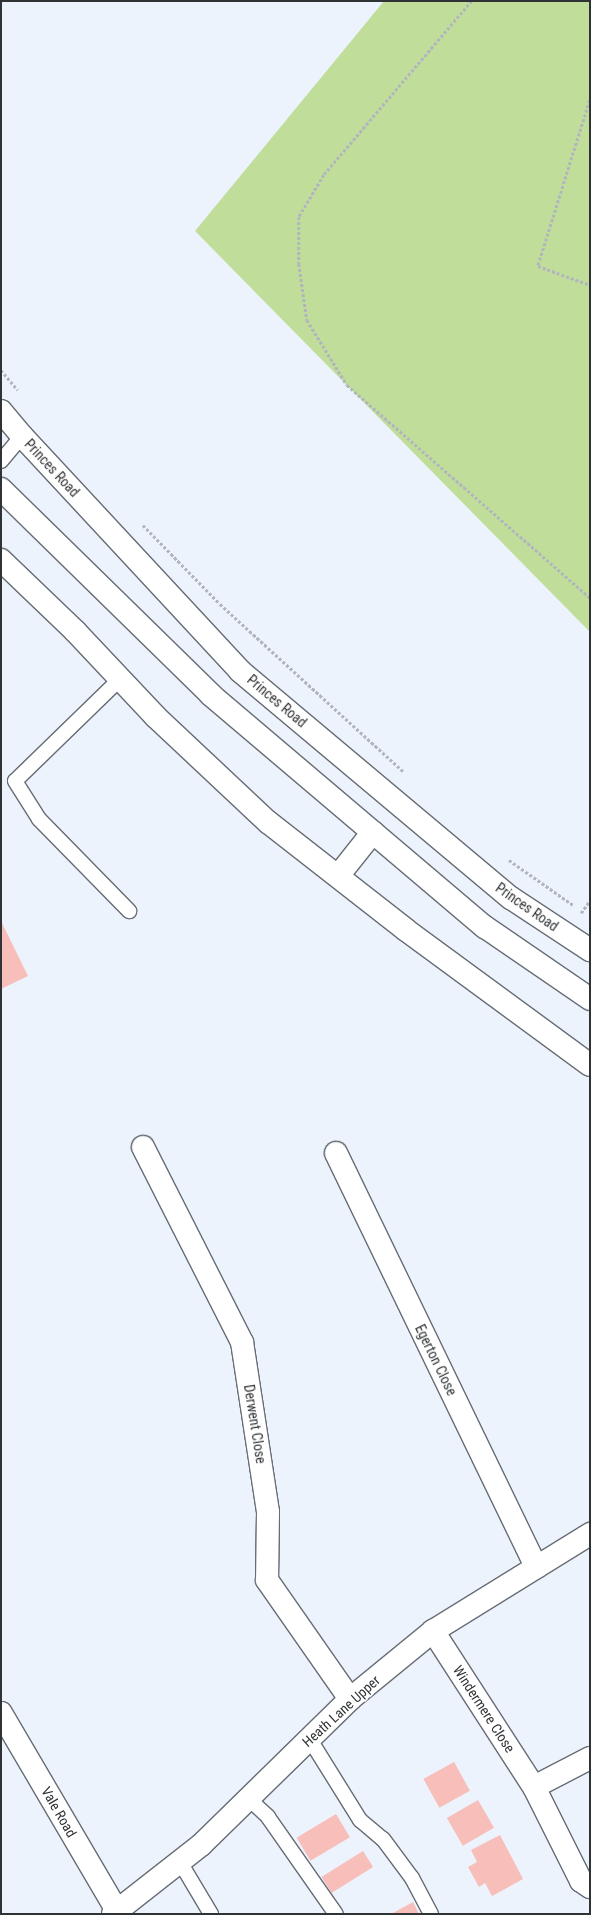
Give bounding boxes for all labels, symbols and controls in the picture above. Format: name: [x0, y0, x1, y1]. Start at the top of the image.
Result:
street label: Princes Road: [21, 436, 83, 500]
street label: Princes Road: [244, 671, 310, 731]
street label: Princes Road: [492, 879, 562, 935]
street label: Egerton Close: [412, 1322, 460, 1398]
street label: Derwent Close: [240, 1383, 270, 1465]
street label: Windermere Close: [450, 1662, 518, 1756]
street label: Heath Lane Upper: [299, 1672, 383, 1750]
street label: Vale Road: [38, 1784, 80, 1840]

